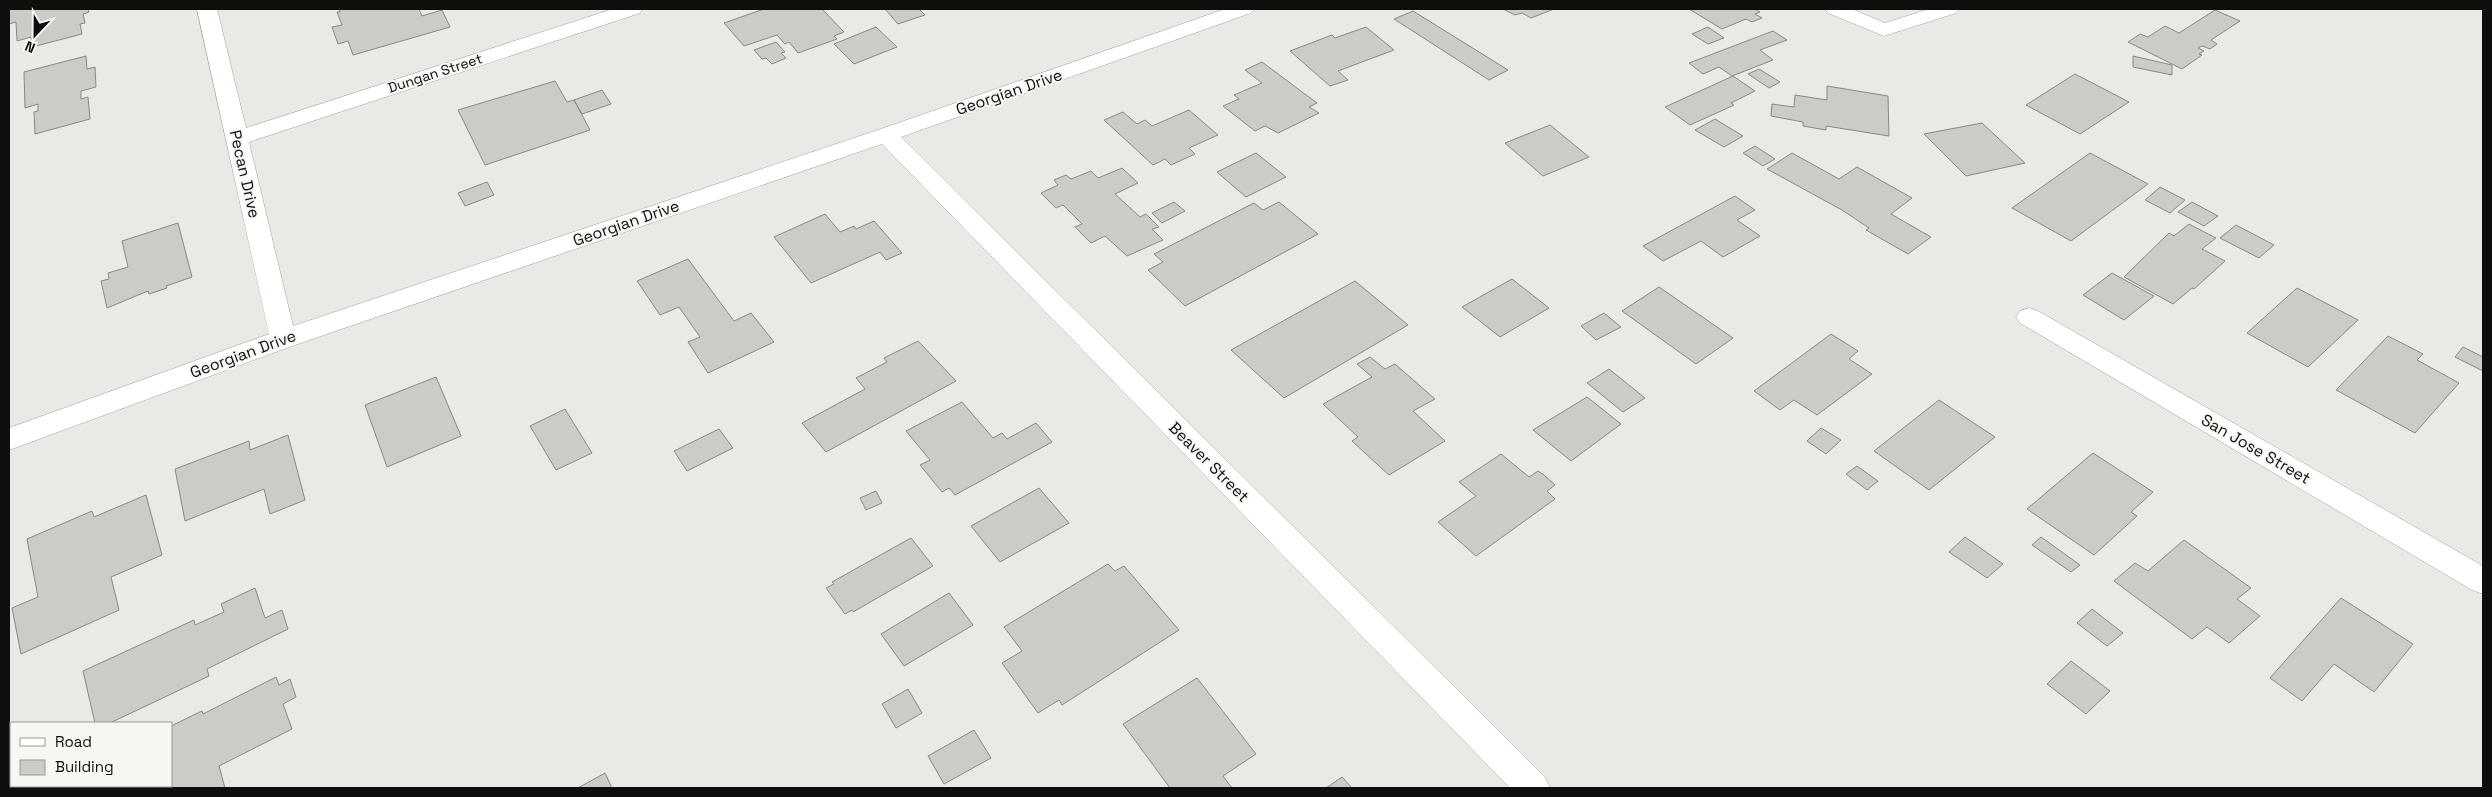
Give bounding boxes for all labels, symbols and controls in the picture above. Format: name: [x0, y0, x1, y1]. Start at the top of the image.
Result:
north arrow: [10, 10, 60, 60]
text: N: [22, 37, 38, 57]
street label: Dungan Street: [385, 49, 485, 97]
street label: Georgian Drive: [953, 64, 1065, 120]
street label: Pecan Drive: [225, 128, 265, 220]
street label: Georgian Drive: [570, 195, 682, 251]
street label: Georgian Drive: [187, 325, 299, 383]
street label: San Jose Street: [2198, 409, 2314, 489]
street label: Beaver Street: [1164, 417, 1254, 507]
legend: [10, 722, 172, 787]
text: Road: [55, 732, 92, 751]
text: Building: [55, 757, 114, 776]

